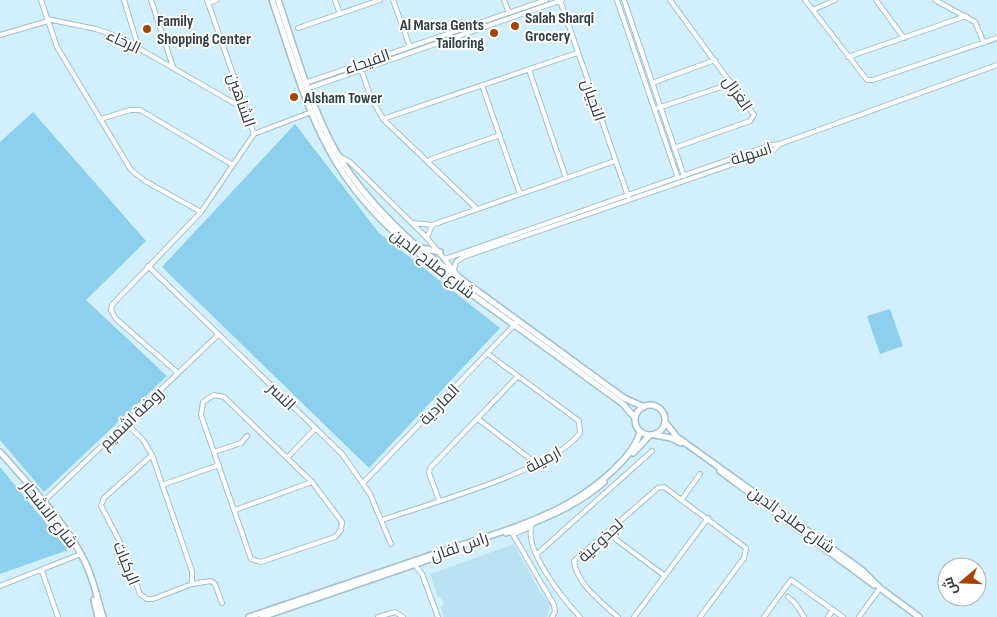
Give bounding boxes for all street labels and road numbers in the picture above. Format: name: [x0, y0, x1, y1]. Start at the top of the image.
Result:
street label: الرخاء: [103, 26, 144, 59]
street label: الفيحاء: [342, 46, 393, 79]
street label: الشاهين: [223, 71, 259, 130]
street label: الغزال: [718, 73, 756, 115]
street label: النجيان: [577, 77, 609, 124]
street label: اسهلة: [728, 139, 774, 170]
street label: شارع صلاح الدين: [385, 225, 478, 304]
street label: النسر: [262, 379, 299, 415]
street label: الماردية: [416, 381, 464, 430]
street label: روضة اشميم: [96, 384, 169, 455]
street label: ارميلة: [523, 443, 565, 478]
street label: شارع الاشجار: [15, 477, 81, 553]
street label: شارع صلاح الدين: [744, 483, 838, 559]
street label: لجذوعية: [575, 515, 628, 567]
street label: راس لفان: [428, 529, 491, 566]
street label: الركيات: [108, 539, 143, 588]

